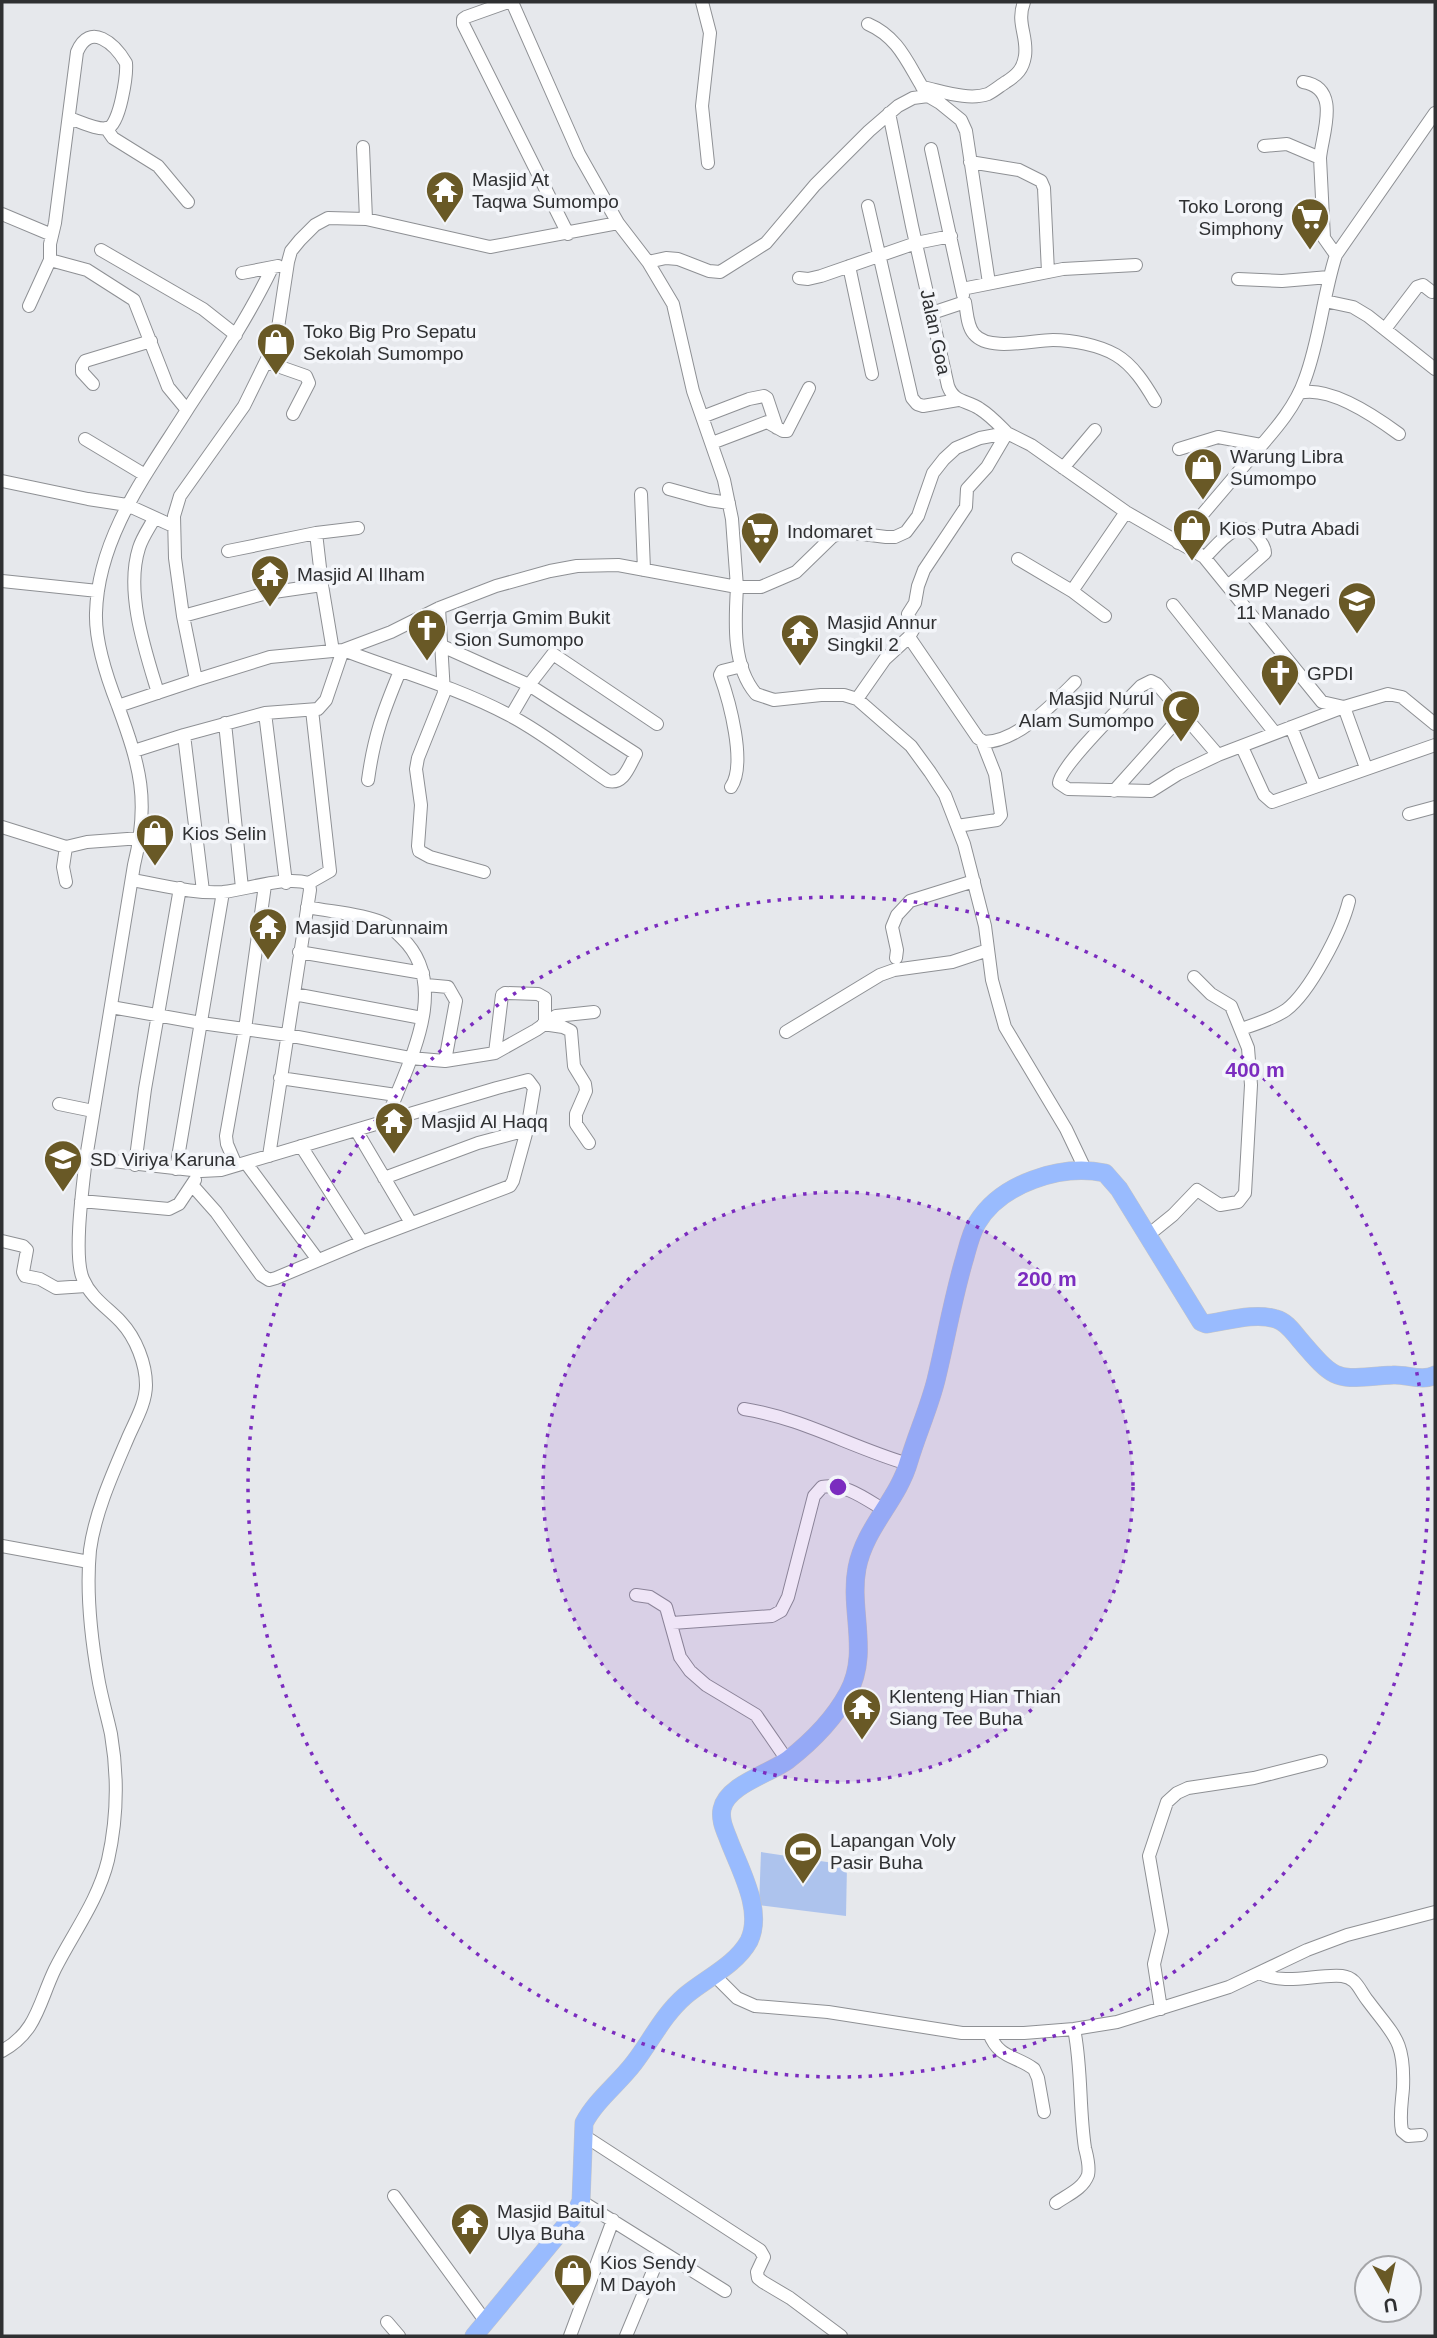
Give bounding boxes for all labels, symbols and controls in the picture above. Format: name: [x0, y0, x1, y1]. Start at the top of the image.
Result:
temple icon: Masjid At Taqwa Sumompo: [424, 169, 466, 224]
place label: Masjid At Taqwa Sumompo: [472, 169, 619, 212]
place label: Toko Lorong Simphony: [1178, 196, 1283, 239]
supermarket icon: Toko Lorong Simphony: [1289, 196, 1331, 251]
street label: Jalan Goa: [916, 288, 955, 377]
shop icon: Toko Big Pro Sepatu Sekolah Sumompo: [255, 321, 297, 376]
place label: Toko Big Pro Sepatu Sekolah Sumompo: [303, 321, 476, 364]
shop icon: Warung Libra Sumompo: [1182, 446, 1224, 501]
place label: Warung Libra Sumompo: [1230, 446, 1344, 489]
shop icon: Kios Putra Abadi: [1171, 507, 1213, 562]
supermarket icon: Indomaret: [739, 510, 781, 565]
place label: Kios Putra Abadi: [1219, 518, 1359, 539]
place label: Indomaret: [787, 521, 873, 542]
temple icon: Masjid Al Ilham: [249, 553, 291, 608]
place label: Masjid Al Ilham: [297, 564, 425, 585]
place label: SMP Negeri 11 Manado: [1228, 580, 1330, 623]
school or university icon: SMP Negeri 11 Manado: [1336, 580, 1378, 635]
church icon: Gerrja Gmim Bukit Sion Sumompo: [406, 607, 448, 662]
place label: Gerrja Gmim Bukit Sion Sumompo: [454, 607, 611, 650]
temple icon: Masjid Annur Singkil 2: [779, 612, 821, 667]
place label: Masjid Annur Singkil 2: [827, 612, 938, 655]
church icon: GPDI: [1259, 652, 1301, 707]
place label: GPDI: [1307, 663, 1353, 684]
place label: Masjid Nurul Alam Sumompo: [1019, 688, 1154, 731]
mosque icon: Masjid Nurul Alam Sumompo: [1160, 688, 1202, 743]
shop icon: Kios Selin: [134, 812, 176, 867]
place label: Kios Selin: [182, 823, 267, 844]
temple icon: Masjid Darunnaim: [247, 906, 289, 961]
place label: Masjid Darunnaim: [295, 917, 448, 938]
text: 400 m: [1225, 1058, 1285, 1081]
temple icon: Masjid Al Haqq: [373, 1100, 415, 1155]
place label: Masjid Al Haqq: [421, 1111, 548, 1132]
school or university icon: SD Viriya Karuna: [42, 1138, 84, 1193]
place label: SD Viriya Karuna: [90, 1149, 236, 1170]
text: 200 m: [1017, 1267, 1077, 1290]
centre of rings: [826, 1475, 850, 1499]
temple icon: Klenteng Hian Thian Siang Tee Buha: [841, 1686, 883, 1741]
place label: Klenteng Hian Thian Siang Tee Buha: [889, 1686, 1061, 1729]
sports icon: Lapangan Voly Pasir Buha: [782, 1830, 824, 1885]
place label: Lapangan Voly Pasir Buha: [830, 1830, 956, 1873]
temple icon: Masjid Baitul Ulya Buha: [449, 2201, 491, 2256]
place label: Masjid Baitul Ulya Buha: [497, 2201, 605, 2244]
shop icon: Kios Sendy M Dayoh: [552, 2252, 594, 2307]
place label: Kios Sendy M Dayoh: [600, 2252, 697, 2295]
north arrow: [1353, 2254, 1423, 2324]
text: U: [1382, 2294, 1399, 2317]

